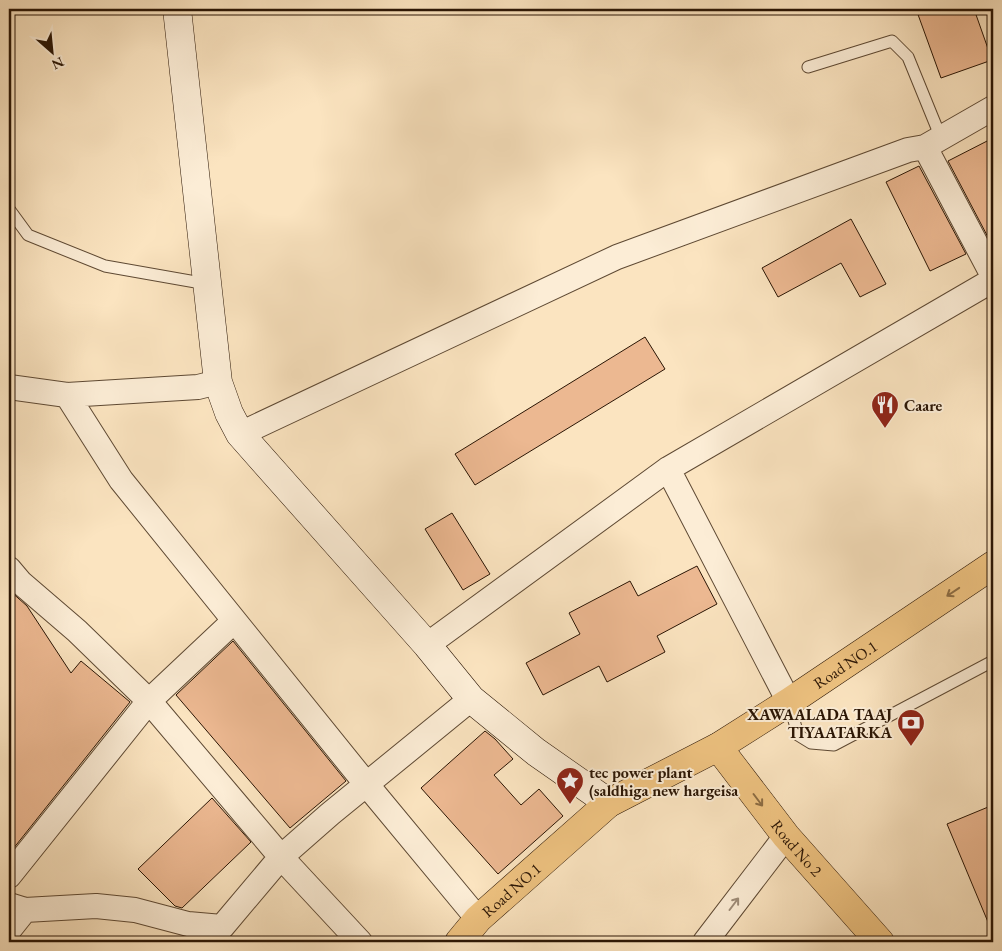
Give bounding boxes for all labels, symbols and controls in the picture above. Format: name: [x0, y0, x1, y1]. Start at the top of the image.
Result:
north arrow: [28, 28, 78, 78]
text: N: [48, 53, 67, 74]
restaurant icon: Caare: [870, 390, 900, 429]
place label: Caare: [904, 395, 943, 416]
one-way arrow: [946, 587, 960, 597]
street label: Road NO.1: [809, 636, 881, 694]
place label: XAWAALADA TAAJ TIYAATARKA: [746, 704, 892, 743]
bank icon: XAWAALADA TAAJ TIYAATARKA: [896, 708, 926, 747]
place label: tec power plant (saldhiga new hargeisa: [589, 762, 739, 801]
place icon: tec power plant (saldhiga new hargeisa: [555, 766, 585, 805]
one-way arrow: [753, 793, 763, 807]
street label: Road No 2: [766, 816, 827, 881]
street label: Road NO.1: [477, 858, 546, 922]
one-way arrow: [729, 897, 740, 910]

